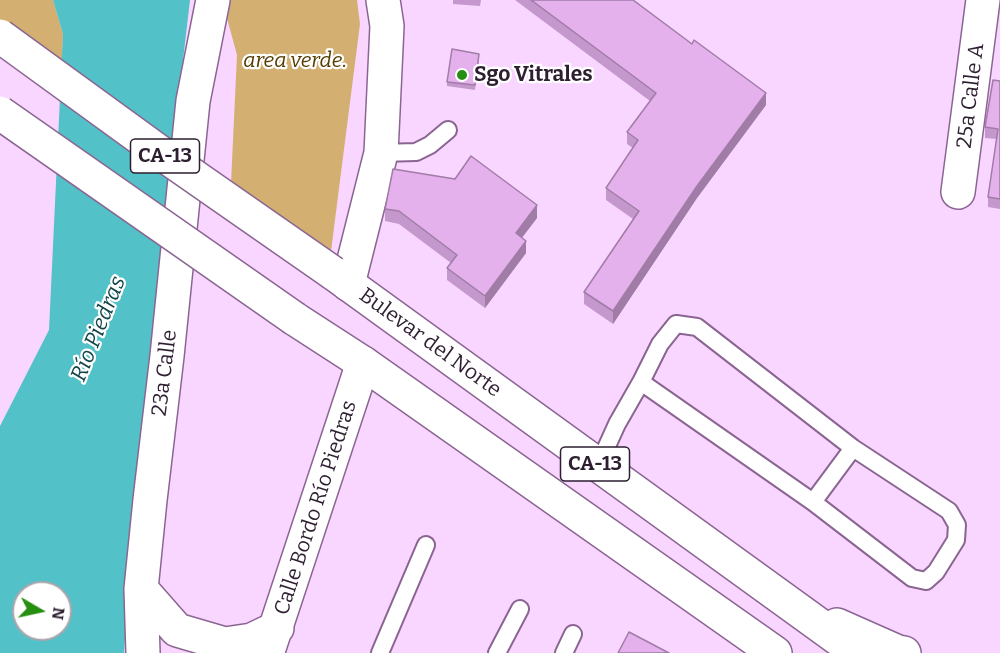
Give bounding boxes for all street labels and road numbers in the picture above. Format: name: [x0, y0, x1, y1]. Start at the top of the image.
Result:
street label: 25a Calle A: [952, 42, 990, 150]
road number: CA-13: [130, 139, 200, 173]
street label: Bulevar del Norte: [354, 283, 506, 403]
street label: 23a Calle: [147, 328, 183, 418]
street label: Calle Bordo Río Piedras: [269, 398, 363, 618]
road number: CA-13: [560, 447, 630, 481]

